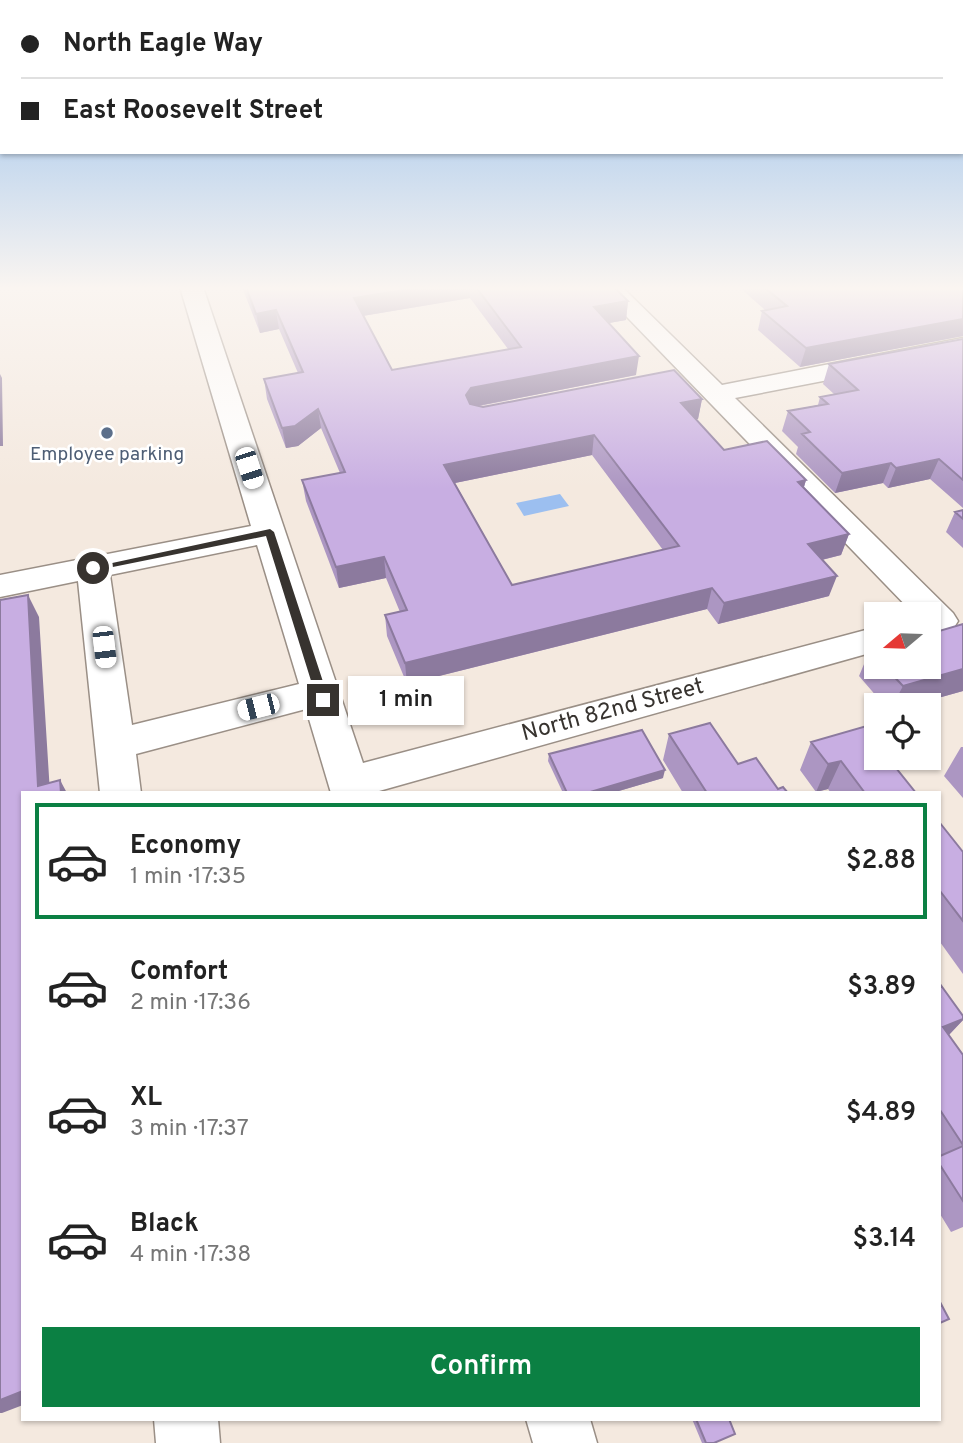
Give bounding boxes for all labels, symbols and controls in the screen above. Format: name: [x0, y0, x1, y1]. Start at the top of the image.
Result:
text: North Eagle Way: [63, 28, 263, 61]
text: East Roosevelt Street: [63, 95, 323, 128]
marker: Employee parking: [99, 425, 115, 441]
place label: Employee parking: [30, 443, 184, 467]
car: [233, 445, 266, 491]
route start: [77, 552, 109, 584]
north arrow: [864, 602, 942, 679]
map controls: [864, 602, 941, 770]
car: [92, 625, 117, 669]
street label: North 82nd Street: [519, 673, 707, 749]
callout: 1 min: [348, 676, 463, 724]
route end: [307, 684, 339, 716]
text: 1 min: [379, 686, 433, 715]
car: [236, 692, 281, 722]
button: locate: [864, 693, 941, 770]
icon: car: [46, 830, 109, 893]
text: Economy: [130, 830, 241, 863]
text: $2.88: [846, 845, 916, 878]
text: 1 min · 17:35: [130, 863, 246, 892]
icon: car: [46, 956, 109, 1019]
text: Comfort: [130, 956, 228, 989]
text: $3.89: [847, 971, 916, 1004]
text: 2 min · 17:36: [130, 989, 251, 1018]
icon: car: [46, 1082, 109, 1145]
text: XL: [130, 1082, 162, 1115]
text: $4.89: [846, 1097, 916, 1130]
text: 3 min · 17:37: [130, 1115, 249, 1144]
icon: car: [46, 1208, 109, 1271]
text: Black: [130, 1208, 199, 1241]
text: $3.14: [853, 1223, 916, 1256]
text: 4 min · 17:38: [130, 1241, 251, 1270]
button: Confirm: [42, 1327, 920, 1407]

